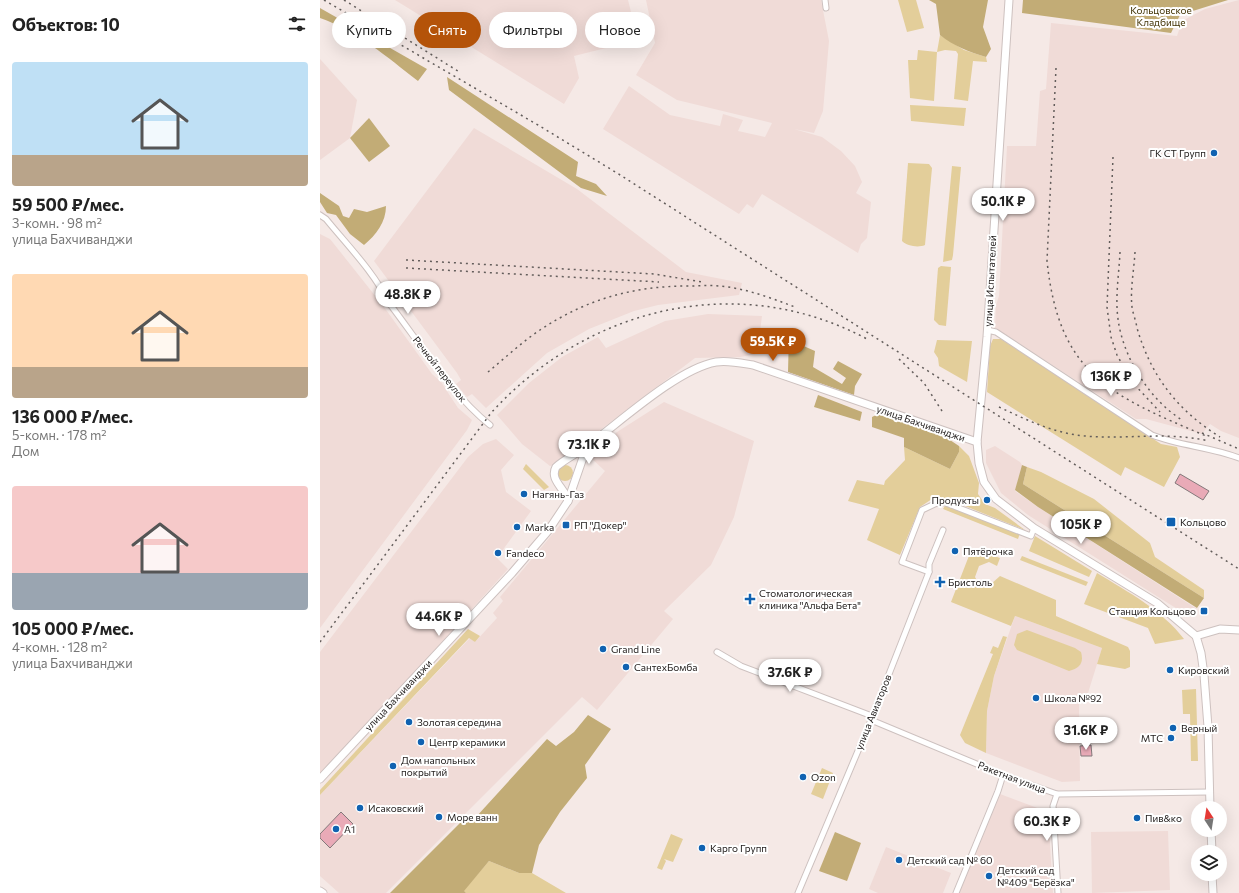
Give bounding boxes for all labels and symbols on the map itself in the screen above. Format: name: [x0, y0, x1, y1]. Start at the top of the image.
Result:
park label: Кольцовское Кладбище: [1130, 4, 1192, 28]
place label: ГК СТ Групп: [1149, 147, 1206, 159]
marker: ГК СТ Групп: [1209, 148, 1219, 158]
pin: 50.1K ₽: [966, 188, 1040, 222]
street label: улица Испытателей: [982, 235, 998, 327]
pin: 48.8K ₽: [371, 281, 445, 315]
pin: 59.5K ₽: [736, 328, 810, 362]
street label: Речной переулок: [411, 334, 470, 405]
pin: 136K ₽: [1078, 363, 1144, 397]
street label: улица Бахчиванджи: [875, 402, 967, 444]
pin: 73.1K ₽: [552, 431, 626, 465]
place label: Нагянь-Газ: [532, 488, 584, 500]
marker: Нагянь-Газ: [519, 489, 529, 499]
place label: Продукты: [932, 494, 979, 506]
marker: Продукты: [982, 495, 992, 505]
pin: 105K ₽: [1048, 511, 1114, 545]
marker: Кольцово: [1165, 516, 1177, 528]
place label: Кольцово: [1180, 516, 1226, 528]
place label: РП "Докер": [574, 519, 627, 531]
marker: РП "Докер": [561, 520, 571, 530]
place label: Marka: [525, 521, 554, 533]
marker: Marka: [512, 522, 522, 532]
place label: Пятёрочка: [963, 545, 1013, 557]
marker: Пятёрочка: [950, 546, 960, 556]
place label: Fandeco: [506, 547, 544, 559]
marker: Fandeco: [493, 548, 503, 558]
place label: Бристоль: [948, 576, 992, 588]
marker: Бристоль: [935, 577, 945, 587]
place label: Стоматологическая клиника "Альфа Бета": [759, 587, 861, 611]
marker: Стоматологическая клиника "Альфа Бета": [744, 593, 756, 605]
pin: 44.6K ₽: [402, 603, 476, 637]
place label: Станция Кольцово: [1109, 605, 1196, 617]
marker: Станция Кольцово: [1199, 606, 1209, 616]
place label: Grand Line: [611, 643, 660, 655]
marker: Grand Line: [598, 644, 608, 654]
street label: улица Бахчиванджи: [362, 657, 434, 733]
pin: 37.6K ₽: [753, 659, 827, 693]
place label: СантехБомба: [634, 661, 698, 673]
marker: СантехБомба: [621, 662, 631, 672]
place label: Кировский: [1178, 664, 1229, 676]
marker: Кировский: [1165, 665, 1175, 675]
street label: улица Авиаторов: [852, 673, 894, 751]
place label: Школа №92: [1044, 692, 1102, 704]
marker: Школа №92: [1031, 693, 1041, 703]
place label: Золотая середина: [417, 716, 501, 728]
marker: Золотая середина: [404, 717, 414, 727]
pin: 31.6K ₽: [1049, 717, 1123, 751]
place label: Верный: [1181, 722, 1217, 734]
marker: Верный: [1168, 723, 1178, 733]
place label: МТС: [1141, 732, 1163, 744]
marker: МТС: [1166, 733, 1176, 743]
place label: Центр керамики: [429, 736, 505, 748]
marker: Центр керамики: [416, 737, 426, 747]
place label: Дом напольных покрытий: [401, 754, 476, 778]
street label: Ракетная улица: [976, 759, 1048, 795]
marker: Дом напольных покрытий: [388, 761, 398, 771]
place label: Ozon: [811, 771, 836, 783]
marker: Ozon: [798, 772, 808, 782]
north arrow: [1191, 801, 1227, 837]
place label: Исаковский: [368, 802, 424, 814]
marker: Исаковский: [355, 803, 365, 813]
pin: 60.3K ₽: [1010, 808, 1084, 842]
place label: Море ванн: [447, 811, 497, 823]
marker: Море ванн: [434, 812, 444, 822]
place label: Пив&ко: [1145, 812, 1182, 824]
marker: Пив&ко: [1132, 813, 1142, 823]
place label: A1: [344, 823, 355, 835]
marker: A1: [331, 824, 341, 834]
place label: Карго Групп: [710, 842, 767, 854]
marker: Карго Групп: [697, 843, 707, 853]
place label: Детский сад № 60: [907, 854, 993, 866]
marker: Детский сад № 60: [894, 855, 904, 865]
place label: Детский сад №409 "Берёзка": [997, 864, 1075, 888]
marker: Детский сад №409 "Берёзка": [984, 871, 994, 881]

